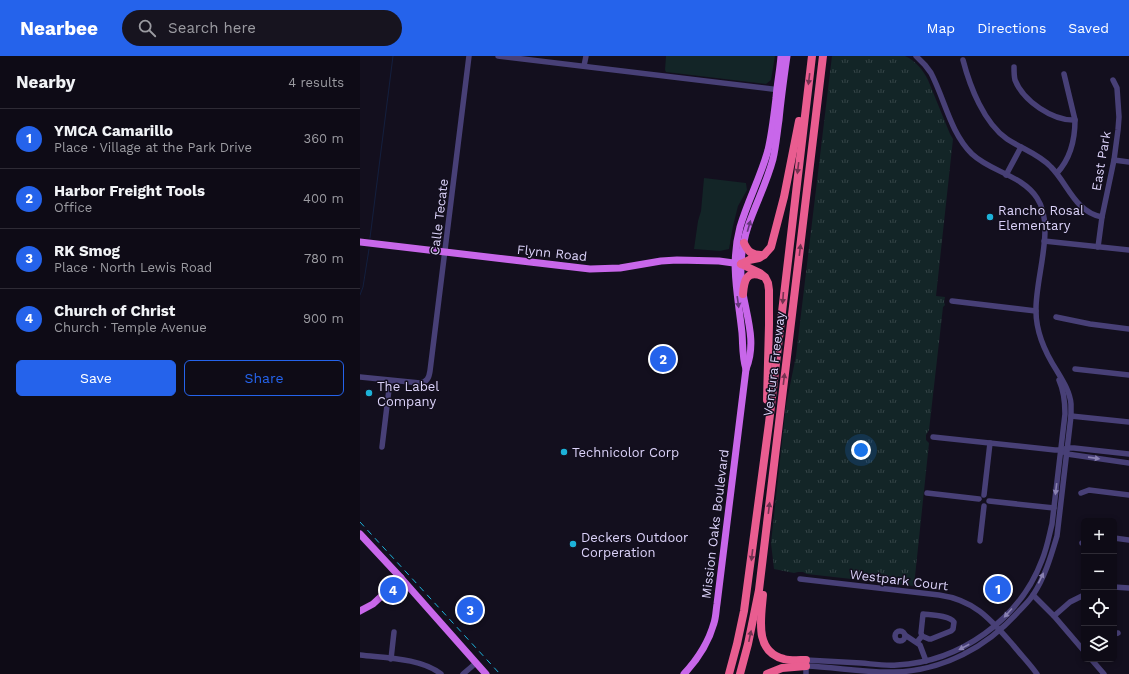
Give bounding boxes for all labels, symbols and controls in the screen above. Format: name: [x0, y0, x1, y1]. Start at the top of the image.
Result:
search box: [122, 10, 402, 46]
text: Nearbee: [20, 17, 98, 40]
icon: search: [136, 17, 158, 39]
text: Search here: [168, 19, 256, 37]
text: Map: [927, 20, 955, 36]
text: Directions: [977, 20, 1046, 36]
text: Saved: [1068, 20, 1109, 36]
text: Nearby: [16, 72, 75, 92]
one-way arrow: [806, 73, 812, 85]
text: 4 results: [288, 75, 344, 90]
text: YMCA Camarillo: [54, 122, 173, 140]
street label: East Park: [1088, 129, 1114, 192]
text: 1: [26, 131, 32, 146]
text: 360 m: [304, 131, 344, 146]
text: Place · Village at the Park Drive: [54, 140, 252, 155]
one-way arrow: [795, 162, 801, 175]
street label: Calle Tecate: [427, 178, 451, 256]
text: Harbor Freight Tools: [54, 182, 205, 200]
text: 2: [25, 191, 33, 206]
text: 400 m: [303, 191, 344, 206]
text: Office: [54, 200, 92, 215]
place label: Rancho Rosal Elementary: [998, 203, 1084, 233]
marker: Rancho Rosal Elementary: [985, 212, 995, 222]
one-way arrow: [746, 219, 752, 231]
text: RK Smog: [54, 242, 120, 260]
street label: Flynn Road: [516, 242, 588, 264]
one-way arrow: [797, 244, 803, 256]
text: 3: [25, 251, 33, 266]
text: 780 m: [304, 251, 344, 266]
text: Place · North Lewis Road: [54, 260, 212, 275]
one-way arrow: [780, 292, 787, 304]
one-way arrow: [735, 296, 741, 308]
text: Church of Christ: [54, 302, 175, 320]
text: 4: [25, 311, 33, 326]
text: 900 m: [303, 311, 344, 326]
street label: Ventura Freeway: [760, 311, 788, 417]
text: Church · Temple Avenue: [54, 320, 207, 335]
pin: 2: [650, 344, 676, 374]
button: Save: [16, 360, 176, 396]
button: Share: [184, 360, 344, 396]
one-way arrow: [781, 373, 788, 385]
place label: The Label Company: [377, 379, 439, 409]
marker: The Label Company: [364, 388, 374, 398]
your location: [851, 440, 871, 460]
place label: Technicolor Corp: [572, 445, 679, 460]
marker: Technicolor Corp: [559, 447, 569, 457]
street label: Mission Oaks Boulevard: [698, 448, 732, 600]
one-way arrow: [1088, 454, 1101, 461]
one-way arrow: [1053, 483, 1059, 495]
one-way arrow: [766, 502, 772, 514]
map controls: [1081, 518, 1117, 662]
button: +: [1081, 518, 1117, 554]
place label: Deckers Outdoor Corperation: [581, 530, 688, 560]
marker: Deckers Outdoor Corperation: [568, 539, 578, 549]
one-way arrow: [748, 549, 755, 562]
button: −: [1081, 554, 1117, 590]
street label: Westpark Court: [849, 567, 950, 594]
one-way arrow: [1038, 572, 1045, 584]
pin: 1: [985, 574, 1011, 604]
pin: 4: [380, 575, 406, 605]
button: locate: [1081, 590, 1117, 626]
pin: 3: [457, 595, 483, 625]
one-way arrow: [1003, 608, 1012, 618]
button: layers: [1081, 626, 1117, 662]
one-way arrow: [748, 630, 754, 643]
one-way arrow: [958, 643, 969, 650]

